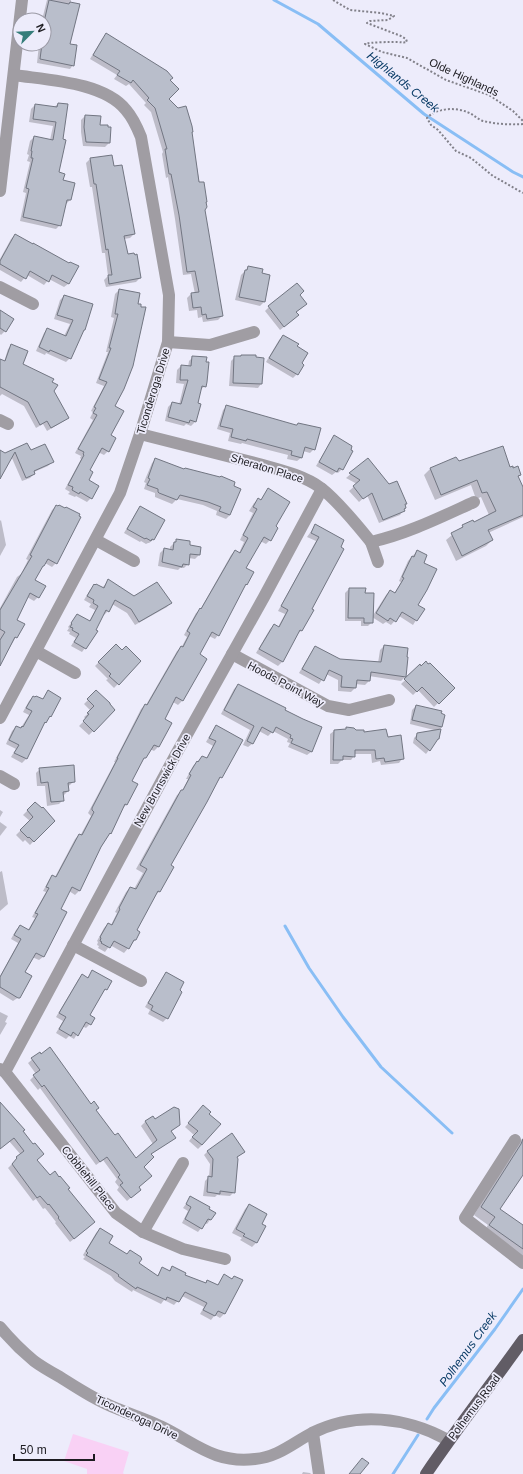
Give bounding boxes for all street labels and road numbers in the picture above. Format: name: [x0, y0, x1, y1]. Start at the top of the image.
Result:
street label: Olde Highlands: [427, 56, 501, 99]
street label: Ticonderoga Drive: [134, 346, 172, 436]
street label: Sheraton Place: [229, 451, 305, 485]
street label: Hoods Point Way: [246, 659, 327, 709]
street label: New Brunswick Drive: [132, 732, 192, 828]
street label: Cobblehill Place: [60, 1144, 118, 1212]
street label: Polhemus Road: [446, 1372, 502, 1442]
street label: Ticonderoga Drive: [94, 1393, 180, 1441]

